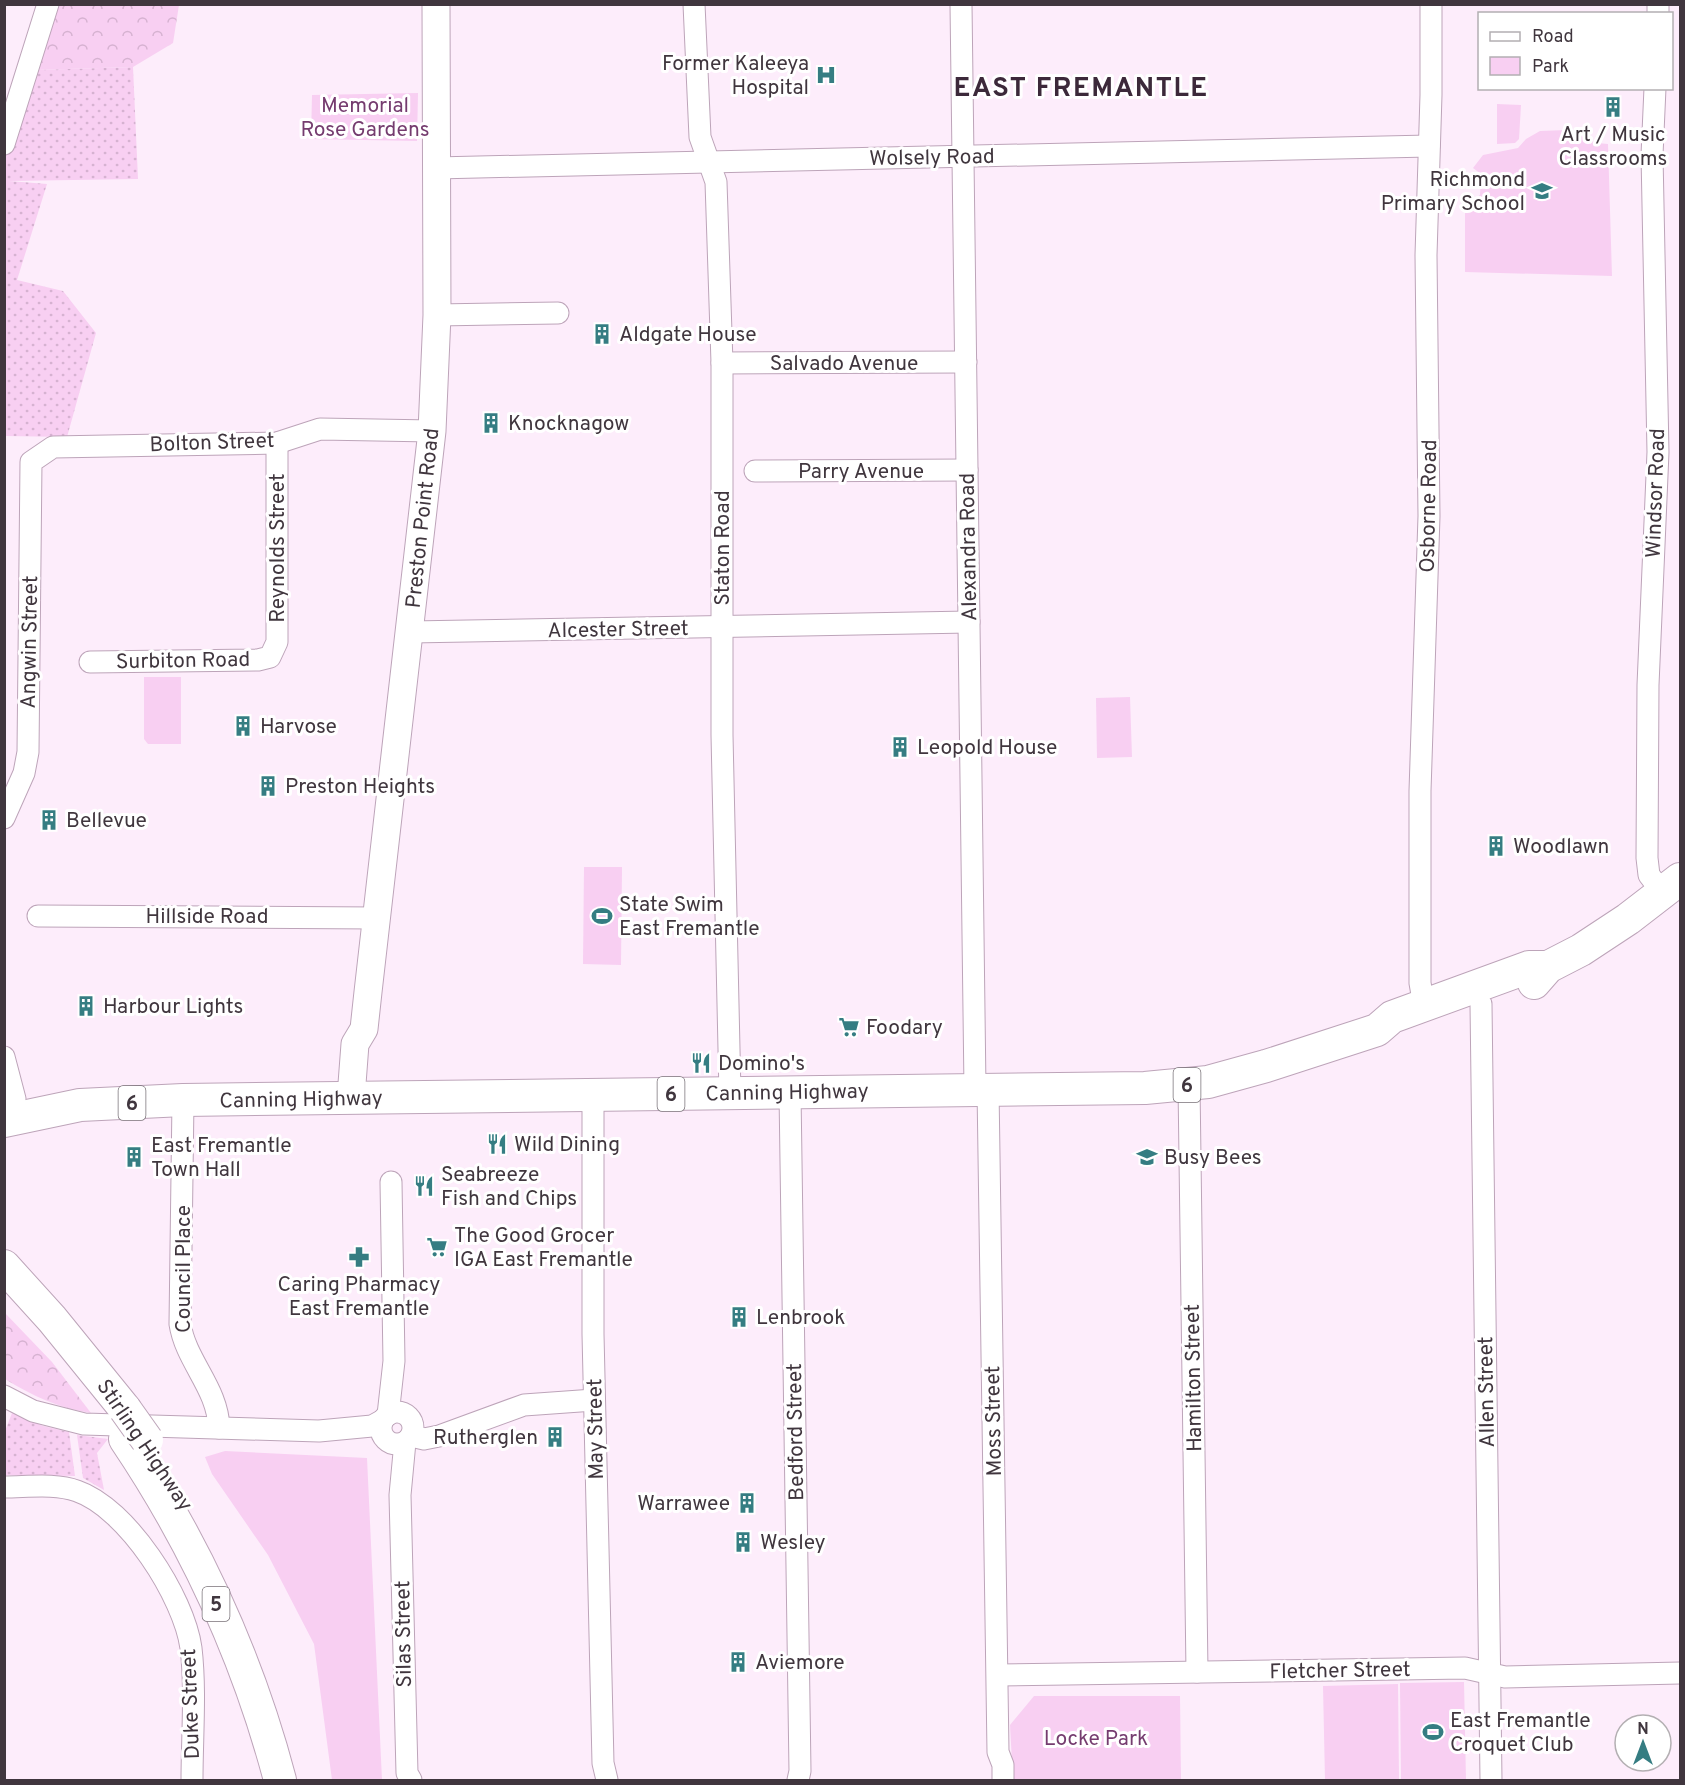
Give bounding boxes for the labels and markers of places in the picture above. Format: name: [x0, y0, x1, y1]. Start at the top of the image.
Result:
place label: Former Kaleeya Hospital: [662, 51, 809, 102]
hospital icon: Former Kaleeya Hospital: [814, 63, 838, 87]
building icon: Art / Music Classrooms: [1601, 95, 1625, 119]
place label: Art / Music Classrooms: [1559, 122, 1667, 173]
place label: Richmond Primary School: [1381, 167, 1525, 218]
school or university icon: Richmond Primary School: [1530, 179, 1554, 203]
building icon: Aldgate House: [590, 322, 614, 346]
place label: Aldgate House: [619, 322, 756, 349]
building icon: Knocknagow: [479, 411, 503, 435]
place label: Knocknagow: [508, 411, 629, 438]
building icon: Harvose: [231, 714, 255, 738]
place label: Harvose: [260, 714, 337, 741]
building icon: Leopold House: [888, 735, 912, 759]
place label: Leopold House: [917, 735, 1057, 762]
building icon: Preston Heights: [256, 774, 280, 798]
place label: Preston Heights: [285, 774, 435, 801]
building icon: Bellevue: [37, 808, 61, 832]
place label: Bellevue: [66, 808, 147, 835]
building icon: Woodlawn: [1484, 834, 1508, 858]
place label: Woodlawn: [1513, 834, 1609, 861]
place label: State Swim East Fremantle: [619, 892, 759, 943]
sports icon: State Swim East Fremantle: [590, 904, 614, 928]
building icon: Harbour Lights: [74, 994, 98, 1018]
place label: Harbour Lights: [103, 994, 243, 1021]
supermarket icon: Foodary: [837, 1015, 861, 1039]
place label: Foodary: [866, 1015, 943, 1042]
restaurant icon: Domino's: [689, 1051, 713, 1075]
place label: Domino's: [718, 1051, 805, 1078]
restaurant icon: Wild Dining: [485, 1132, 509, 1156]
place label: Wild Dining: [514, 1132, 620, 1159]
place label: East Fremantle Town Hall: [151, 1133, 291, 1184]
building icon: East Fremantle Town Hall: [122, 1145, 146, 1169]
school or university icon: Busy Bees: [1135, 1145, 1159, 1169]
place label: Busy Bees: [1164, 1145, 1262, 1172]
place label: Seabreeze Fish and Chips: [441, 1162, 577, 1213]
restaurant icon: Seabreeze Fish and Chips: [412, 1174, 436, 1198]
place label: The Good Grocer IGA East Fremantle: [454, 1223, 633, 1274]
supermarket icon: The Good Grocer IGA East Fremantle: [425, 1235, 449, 1259]
pharmacy icon: Caring Pharmacy East Fremantle: [347, 1245, 371, 1269]
place label: Caring Pharmacy East Fremantle: [278, 1272, 440, 1323]
building icon: Lenbrook: [727, 1305, 751, 1329]
place label: Lenbrook: [756, 1305, 845, 1332]
place label: Rutherglen: [433, 1425, 538, 1452]
building icon: Rutherglen: [543, 1425, 567, 1449]
place label: Warrawee: [637, 1491, 730, 1518]
building icon: Warrawee: [735, 1491, 759, 1515]
building icon: Wesley: [731, 1530, 755, 1554]
place label: Wesley: [760, 1530, 826, 1557]
building icon: Aviemore: [726, 1650, 750, 1674]
place label: Aviemore: [755, 1650, 844, 1677]
place label: East Fremantle Croquet Club: [1450, 1708, 1590, 1759]
sports icon: East Fremantle Croquet Club: [1421, 1720, 1445, 1744]

